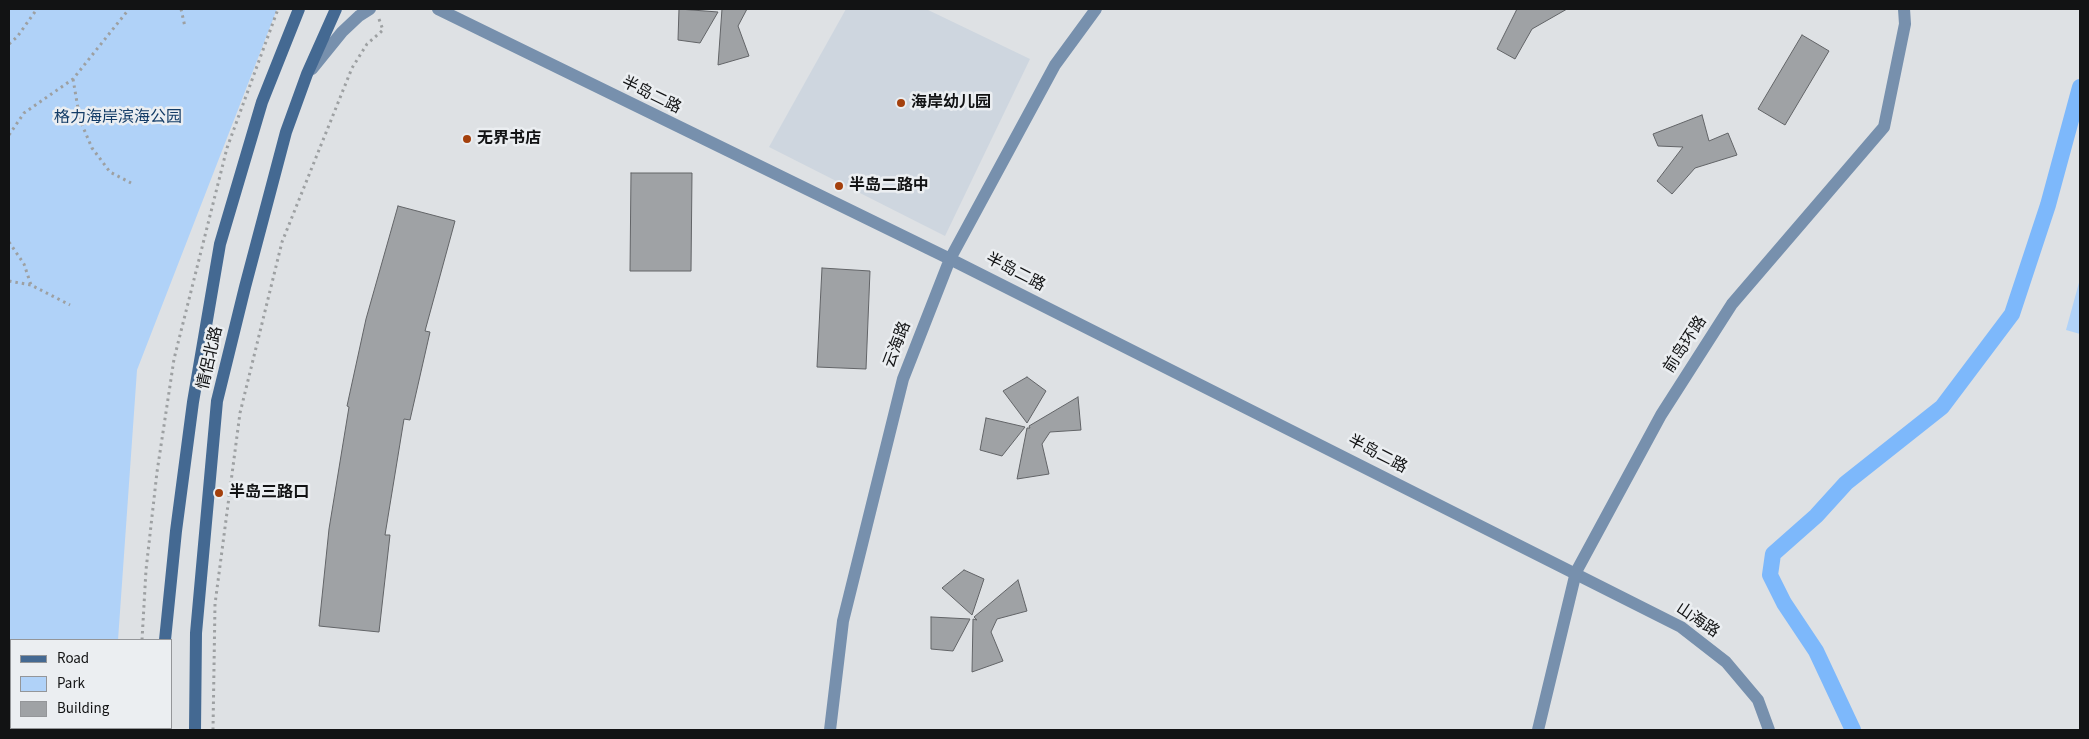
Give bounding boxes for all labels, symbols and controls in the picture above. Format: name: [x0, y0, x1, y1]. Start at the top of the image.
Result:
street label: 半岛二路: [618, 73, 684, 119]
place label: 海岸幼儿园: [911, 93, 991, 113]
marker: 海岸幼儿园: [895, 97, 907, 109]
park label: 格力海岸滨海公园: [54, 108, 182, 128]
place label: 无界书店: [477, 129, 541, 149]
marker: 无界书店: [461, 133, 473, 145]
place label: 半岛二路中: [849, 176, 929, 196]
marker: 半岛二路中: [833, 180, 845, 192]
street label: 半岛二路: [982, 250, 1048, 296]
street label: 前岛环路: [1661, 313, 1711, 377]
street label: 云海路: [880, 319, 916, 371]
street label: 情侶北路: [194, 325, 228, 391]
street label: 半岛二路: [1344, 432, 1410, 478]
place label: 半岛三路口: [229, 483, 309, 503]
marker: 半岛三路口: [213, 487, 225, 499]
street label: 山海路: [1672, 600, 1722, 642]
legend: [10, 639, 172, 729]
text: Road: [57, 648, 89, 669]
text: Park: [57, 673, 85, 694]
text: Building: [57, 698, 109, 719]

